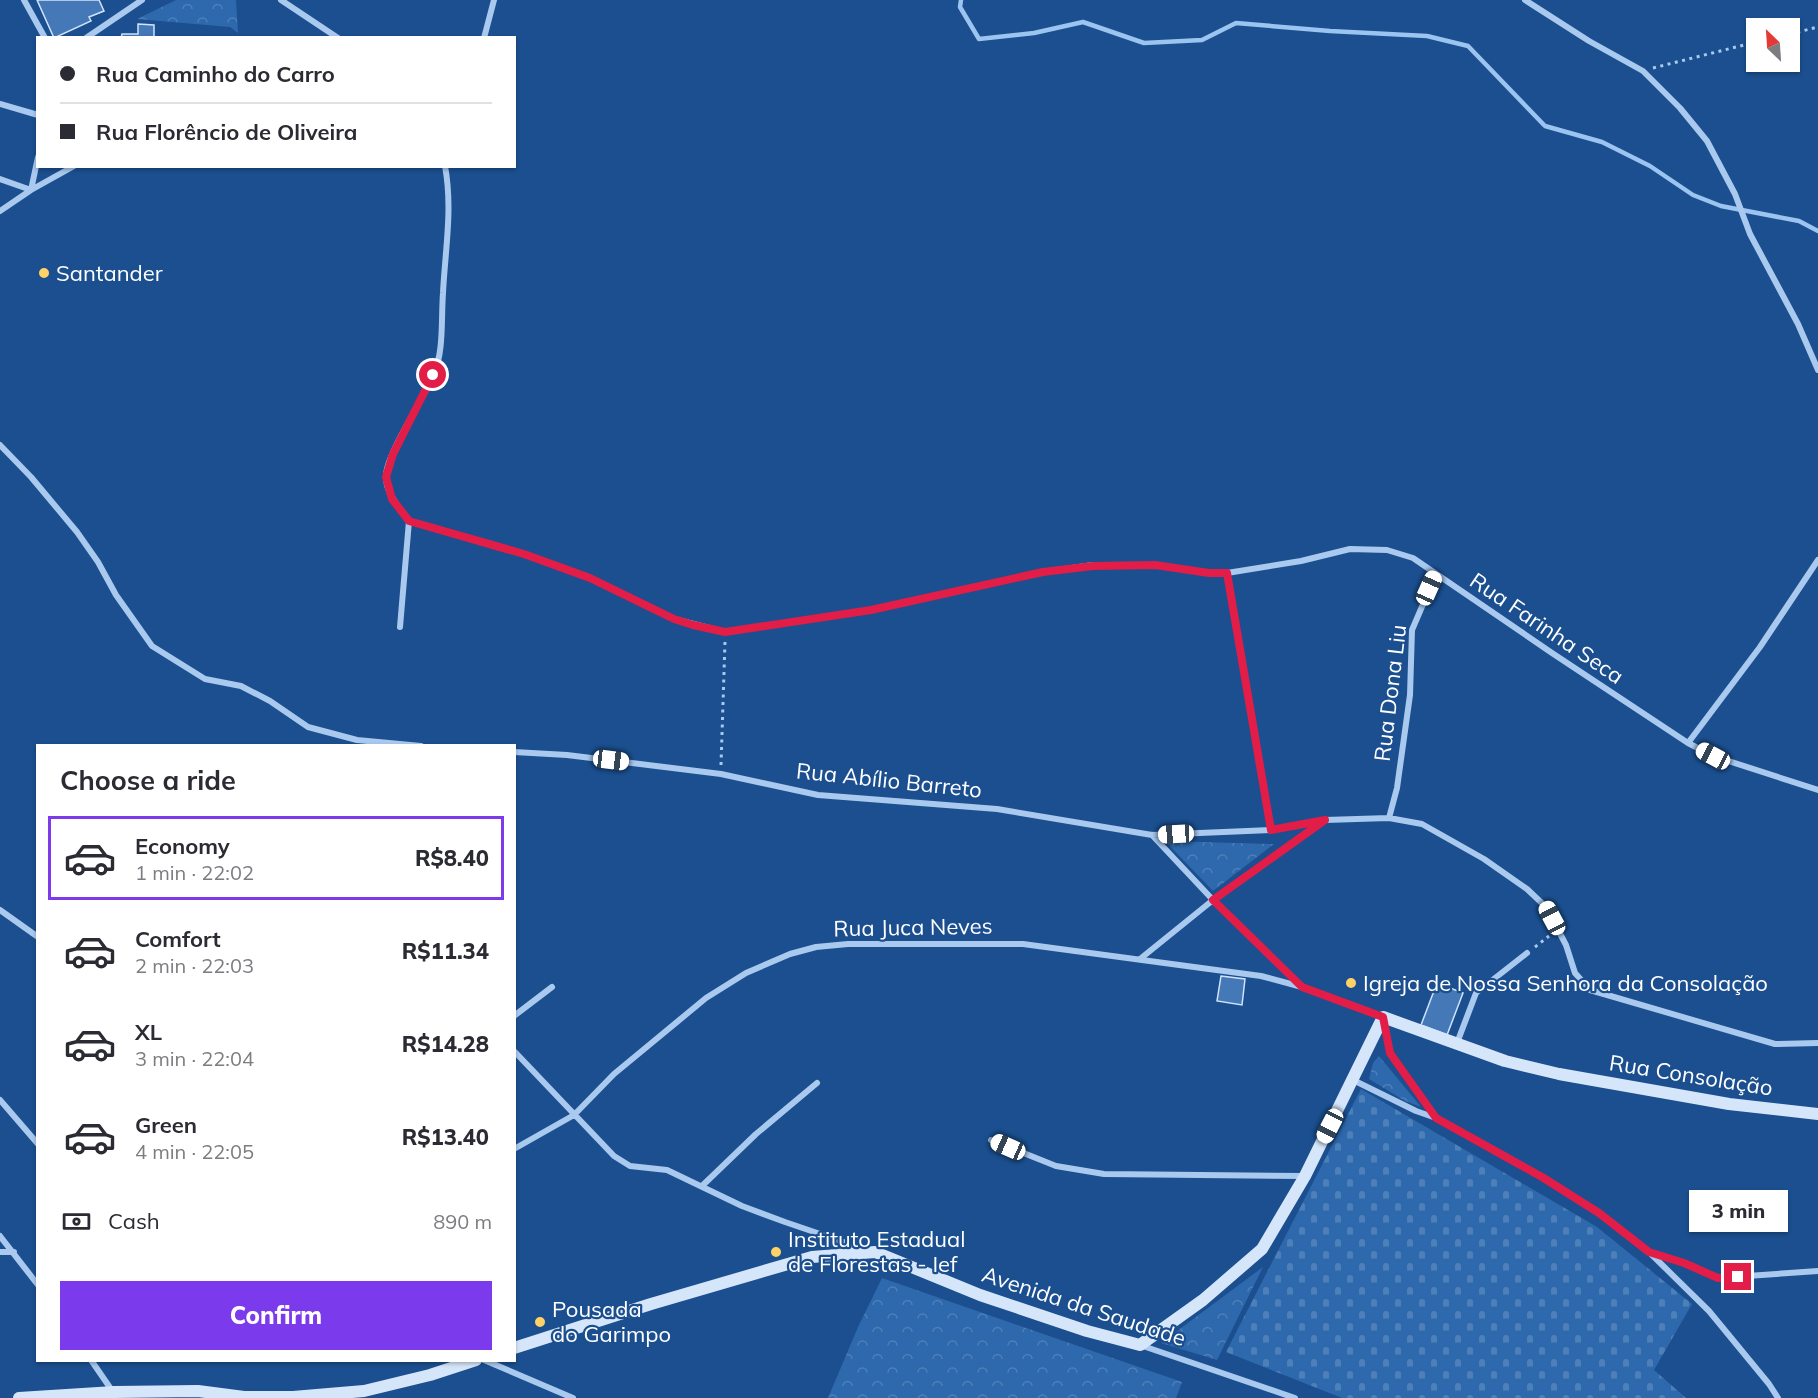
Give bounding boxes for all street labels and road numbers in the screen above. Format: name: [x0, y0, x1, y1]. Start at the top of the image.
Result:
street label: Rua Farinha Seca: [1465, 566, 1629, 690]
street label: Rua Dona Liu: [1368, 623, 1412, 763]
street label: Rua Abílio Barreto: [795, 756, 983, 804]
street label: Rua Juca Neves: [833, 912, 993, 942]
street label: Rua Consolação: [1607, 1048, 1775, 1102]
street label: Avenida da Saudade: [979, 1260, 1189, 1352]

